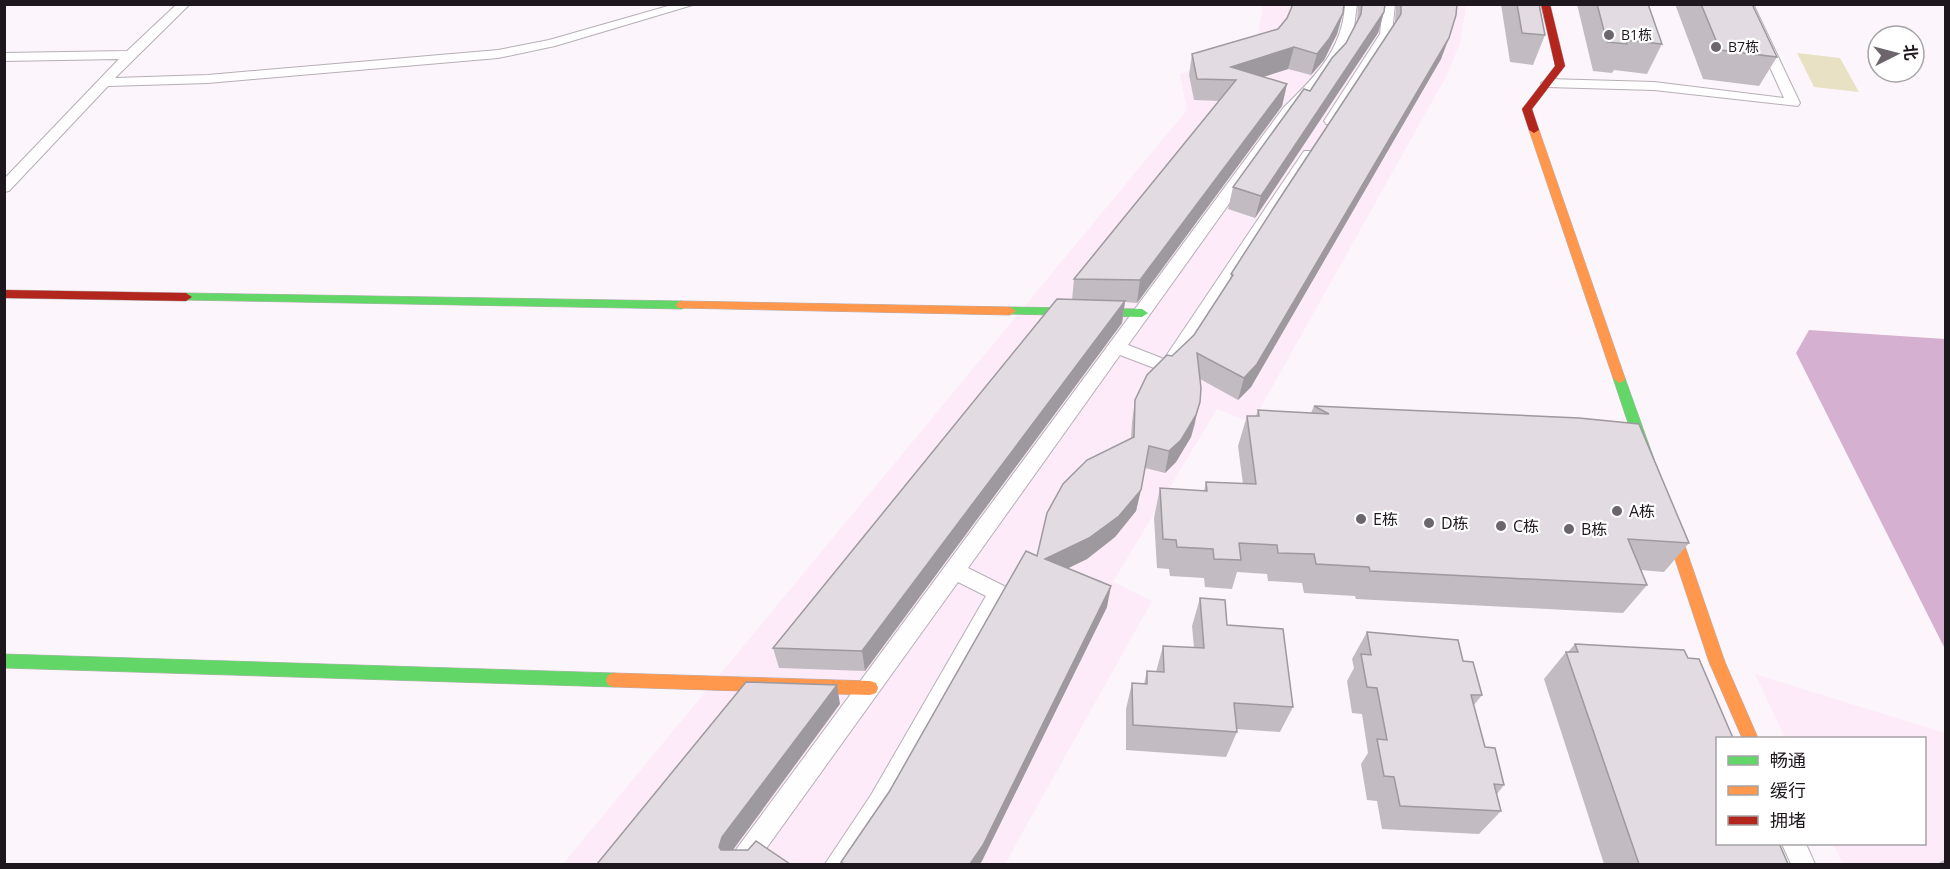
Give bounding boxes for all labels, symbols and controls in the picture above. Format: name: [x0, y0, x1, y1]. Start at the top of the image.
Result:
north arrow: [1866, 24, 1926, 84]
place label: B1栋: [1621, 25, 1652, 44]
marker: B1栋: [1602, 28, 1616, 42]
place label: B7栋: [1728, 37, 1759, 56]
marker: B7栋: [1709, 40, 1723, 54]
text: 北: [1899, 43, 1923, 62]
place label: A栋: [1629, 500, 1655, 522]
marker: A栋: [1610, 504, 1624, 518]
place label: E栋: [1373, 508, 1398, 530]
marker: E栋: [1354, 512, 1368, 526]
place label: D栋: [1441, 512, 1469, 534]
place label: C栋: [1513, 515, 1539, 537]
marker: D栋: [1422, 516, 1436, 530]
place label: B栋: [1581, 518, 1607, 540]
marker: C栋: [1494, 519, 1508, 533]
marker: B栋: [1562, 522, 1576, 536]
legend: [1716, 737, 1926, 845]
text: 畅通: [1770, 748, 1806, 772]
text: 缓行: [1770, 778, 1806, 802]
text: 拥堵: [1770, 808, 1806, 832]

